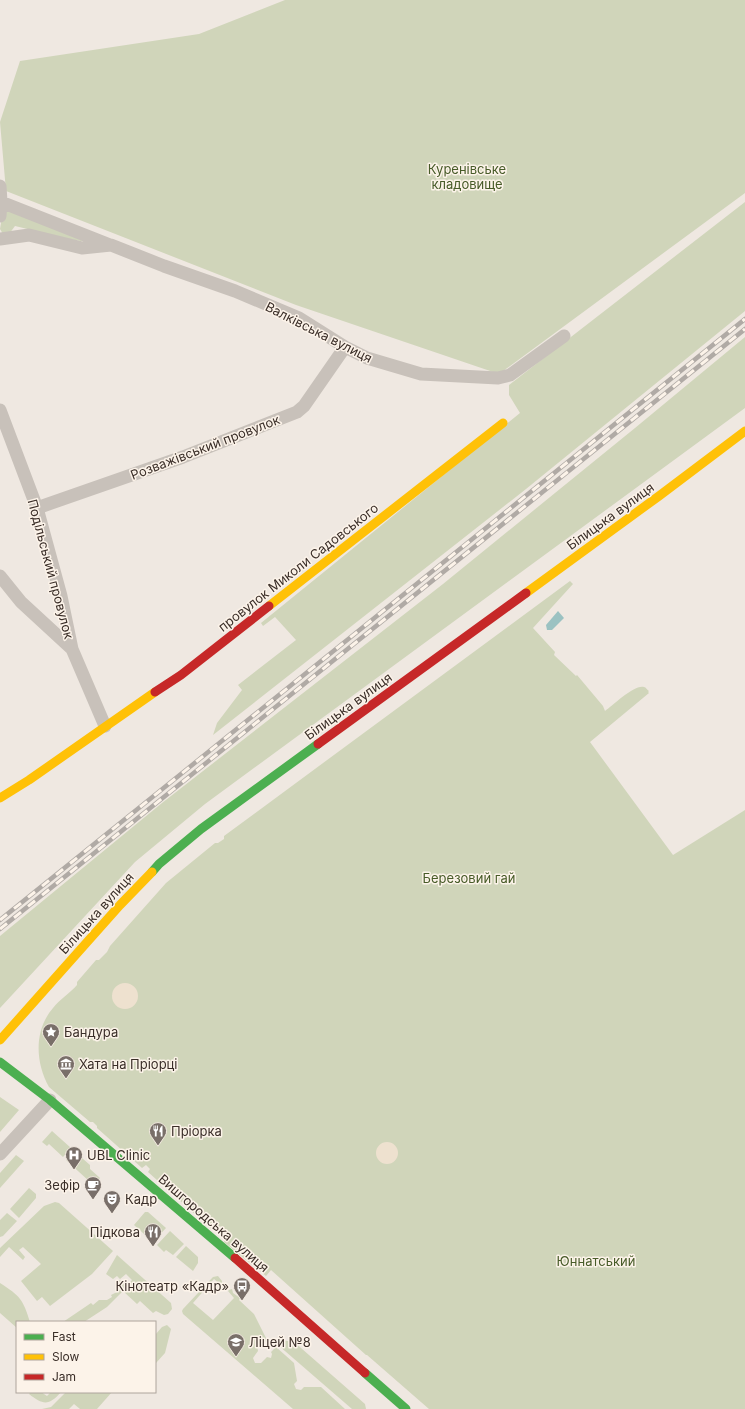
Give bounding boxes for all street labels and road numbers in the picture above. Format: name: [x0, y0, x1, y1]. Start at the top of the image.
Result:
street label: Валківська вулиця: [263, 298, 375, 366]
street label: Розважівський провулок: [128, 411, 282, 483]
street label: Білицька вулиця: [563, 479, 657, 553]
street label: Подільський провулок: [25, 497, 77, 641]
street label: провулок Миколи Садовського: [215, 499, 381, 635]
street label: Білицька вулиця: [301, 669, 395, 743]
street label: Білицька вулиця: [55, 869, 137, 957]
street label: Вишгородська вулиця: [156, 1171, 272, 1275]

